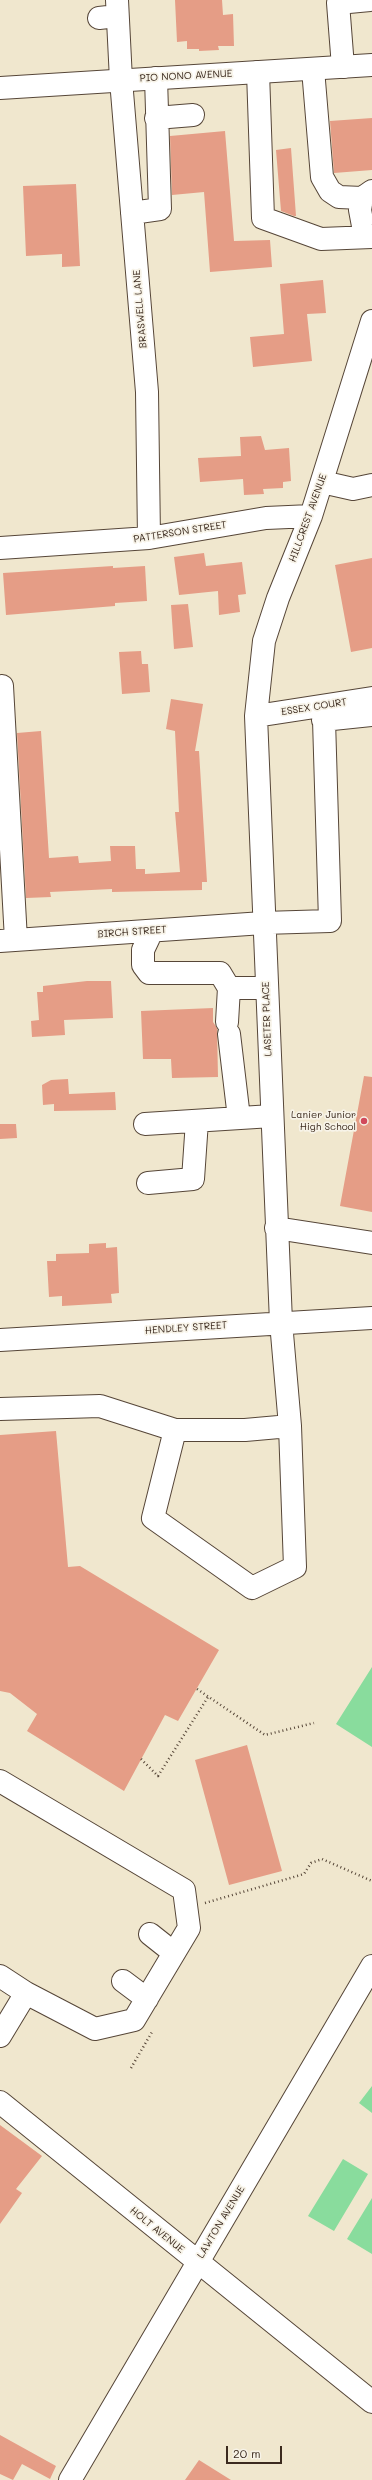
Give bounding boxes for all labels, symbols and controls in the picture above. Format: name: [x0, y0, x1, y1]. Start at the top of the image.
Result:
street label: PIO NONO AVENUE: [139, 68, 233, 84]
street label: BRASWELL LANE: [131, 269, 149, 349]
street label: HILLCREST AVENUE: [286, 472, 330, 564]
street label: PATTERSON STREET: [133, 519, 227, 545]
street label: ESSEX COURT: [280, 696, 348, 718]
street label: BIRCH STREET: [97, 924, 167, 940]
street label: LASETER PLACE: [260, 981, 274, 1057]
place label: Lanier Junior High School: [291, 1109, 356, 1132]
marker: Lanier Junior High School: [359, 1116, 369, 1126]
street label: HENDLEY STREET: [144, 1319, 228, 1337]
street label: LAWTON AVENUE: [195, 2184, 247, 2260]
street label: HOLT AVENUE: [127, 2204, 187, 2256]
scale bar: [228, 2438, 284, 2464]
text: 20 m: [233, 2445, 261, 2461]

